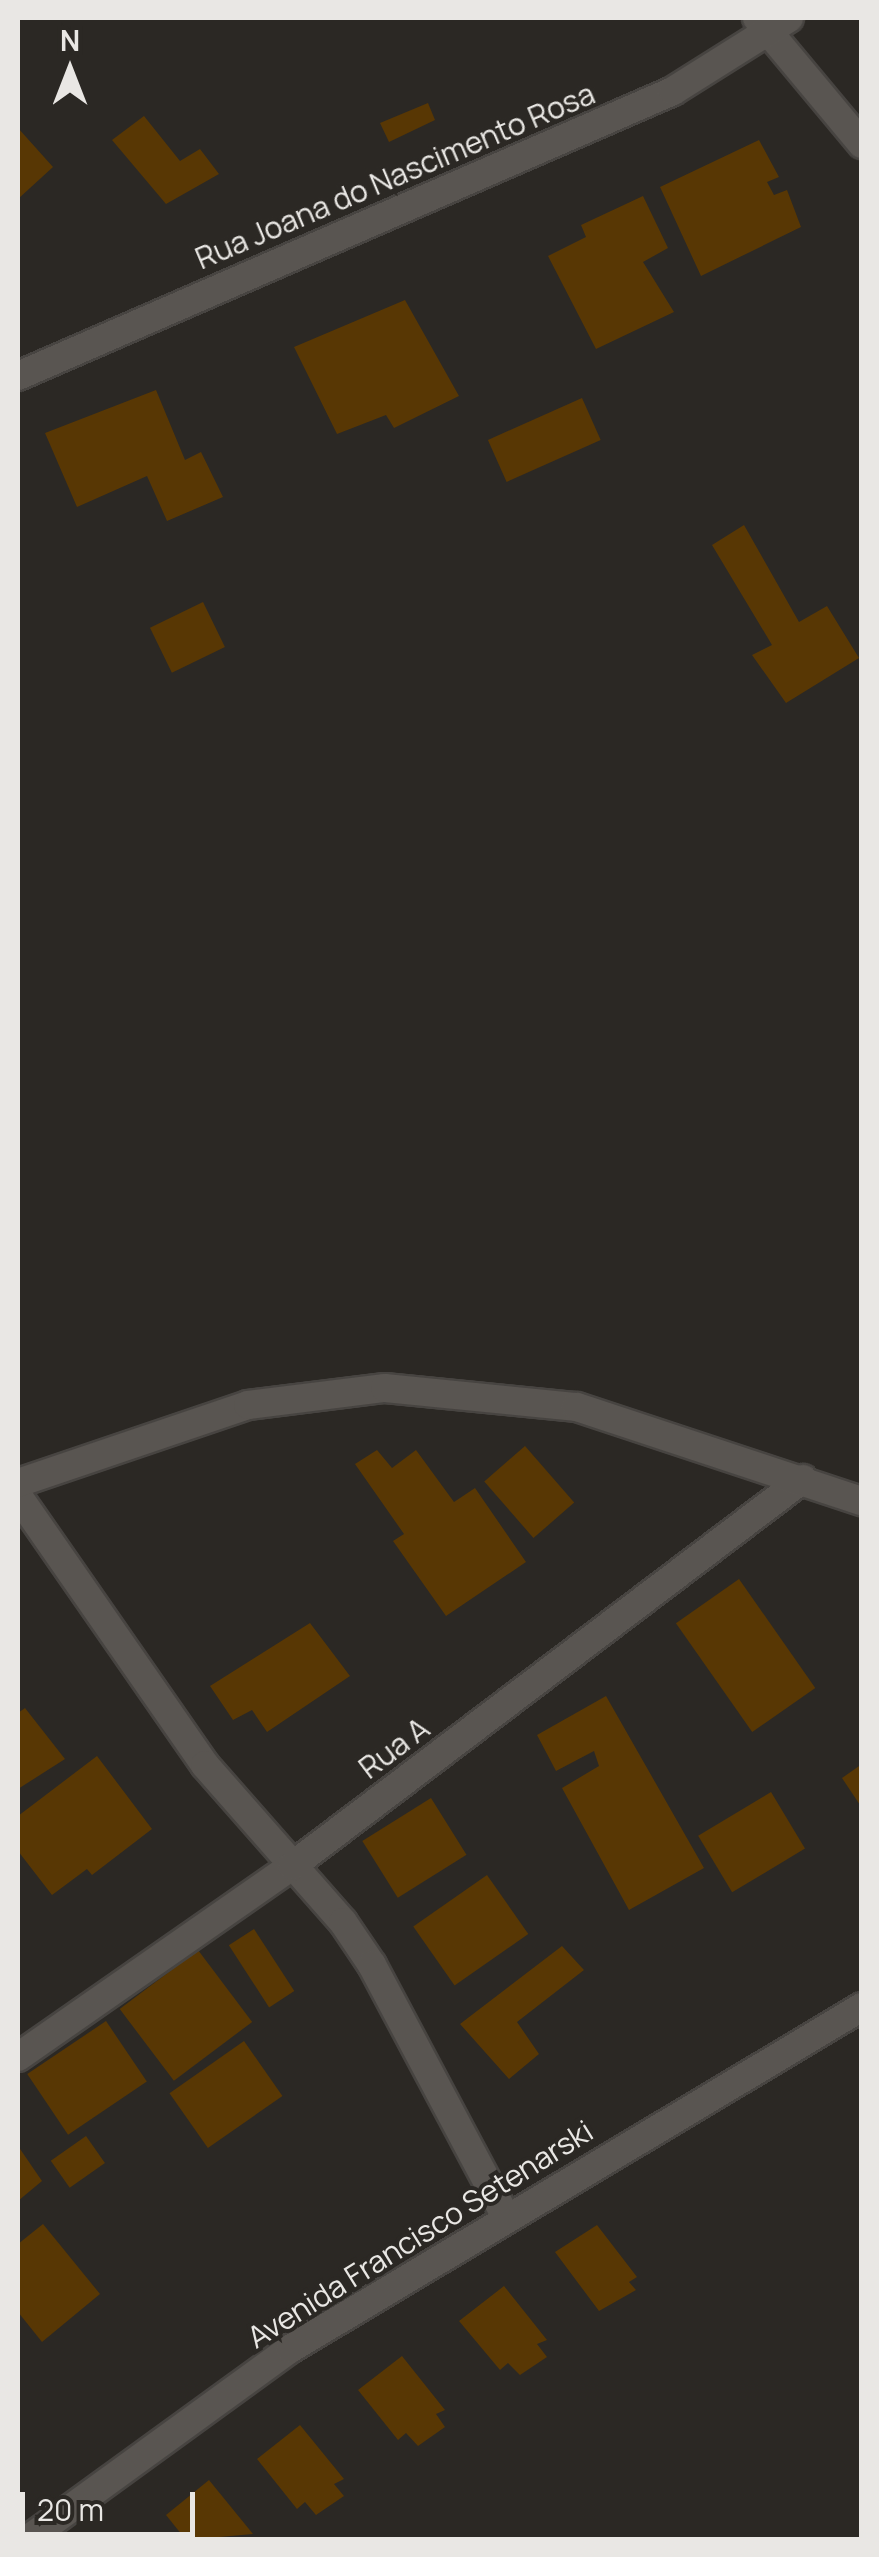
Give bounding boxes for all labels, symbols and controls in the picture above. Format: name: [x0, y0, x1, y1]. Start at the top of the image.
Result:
north arrow: [20, 20, 120, 120]
text: N: [60, 21, 80, 59]
street label: Rua Joana do Nascimento Rosa: [190, 75, 600, 277]
street label: Rua A: [352, 1710, 436, 1786]
street label: Avenida Francisco Setenarski: [241, 2113, 599, 2355]
scale bar: [25, 2472, 200, 2534]
text: 20 m: [37, 2489, 104, 2530]

